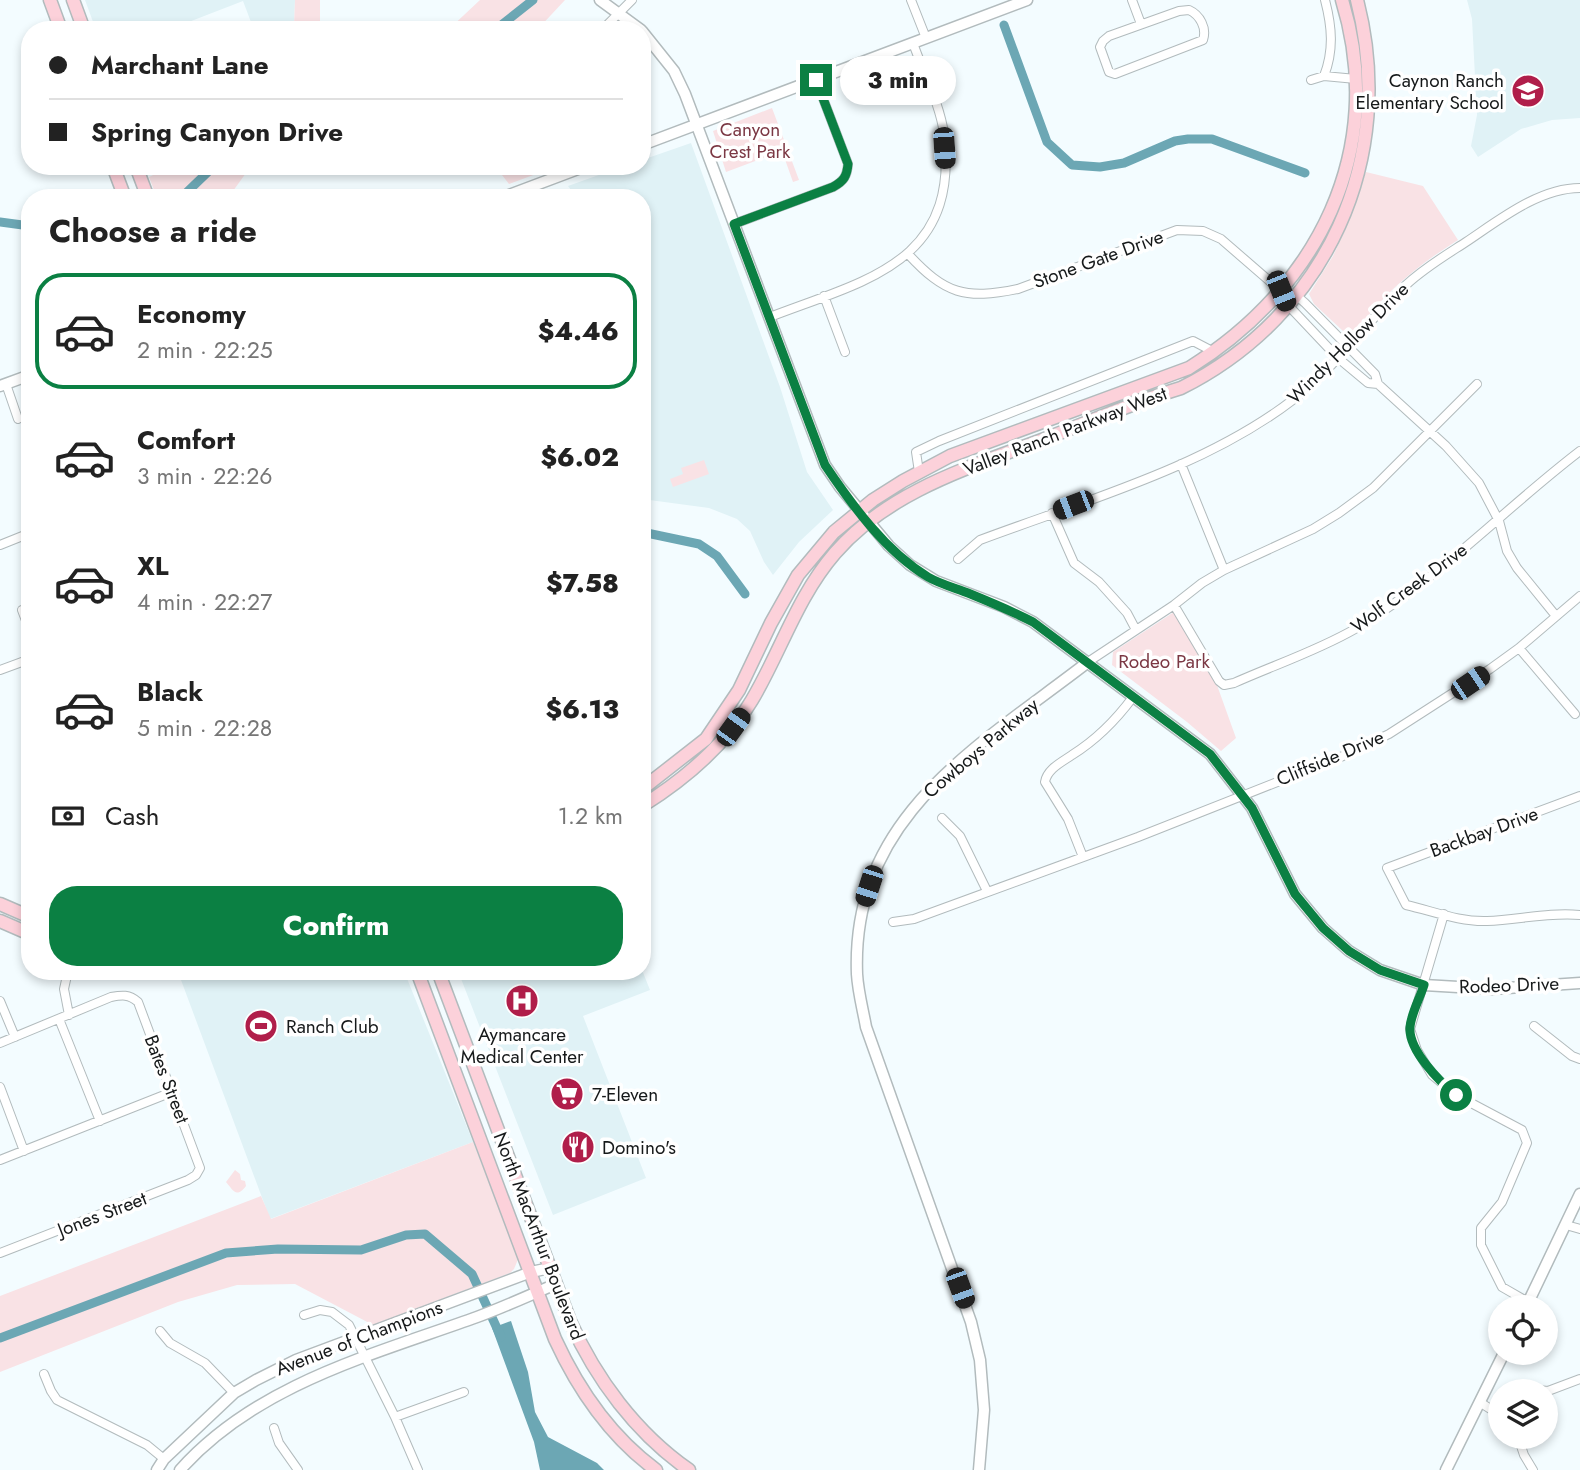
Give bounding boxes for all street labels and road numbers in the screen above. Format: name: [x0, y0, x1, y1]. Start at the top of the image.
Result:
street label: Stone Gate Drive: [1029, 223, 1167, 295]
street label: Windy Hollow Drive: [1281, 276, 1415, 410]
street label: Valley Ranch Parkway West: [959, 380, 1171, 482]
street label: Wolf Creek Drive: [1345, 536, 1473, 640]
street label: Cowboys Parkway: [917, 691, 1045, 804]
street label: Cliffside Drive: [1272, 723, 1388, 793]
street label: Backbay Drive: [1426, 800, 1542, 864]
street label: Rodeo Drive: [1459, 970, 1560, 1000]
street label: Bates Street: [138, 1031, 196, 1128]
street label: North MacArthur Boulevard: [487, 1128, 591, 1344]
street label: Jones Street: [51, 1185, 151, 1244]
street label: Avenue of Champions: [271, 1294, 447, 1382]

